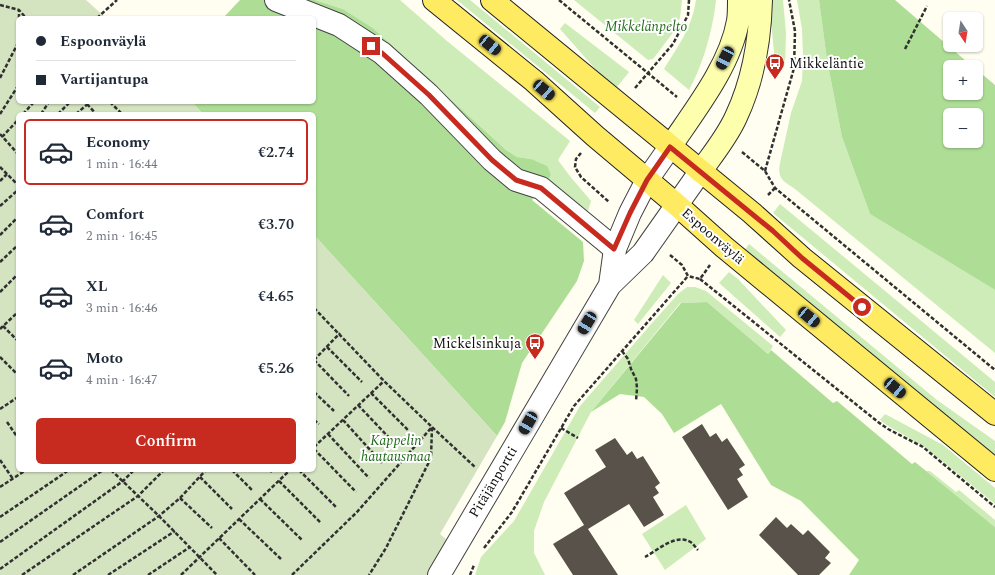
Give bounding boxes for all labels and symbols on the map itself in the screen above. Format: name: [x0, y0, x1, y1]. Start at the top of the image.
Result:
north arrow: [943, 12, 983, 52]
park label: Mikkelänpelto: [605, 16, 687, 37]
car: [477, 33, 503, 57]
route end: [362, 37, 380, 55]
car: [714, 45, 736, 71]
bus stop icon: Mikkeläntie: [764, 52, 786, 80]
place label: Mikkeläntie: [789, 53, 864, 74]
car: [531, 78, 557, 102]
street label: Espoonväylä: [677, 203, 749, 269]
route start: [853, 298, 871, 316]
car: [796, 305, 822, 329]
car: [576, 310, 598, 336]
bus stop icon: Mickelsinkuja: [524, 332, 546, 360]
place label: Mickelsinkuja: [433, 333, 521, 354]
car: [882, 376, 908, 400]
car: [517, 410, 539, 436]
park label: Kappelin hautausmaa: [361, 430, 431, 467]
street label: Pitäjänportti: [463, 442, 523, 522]

